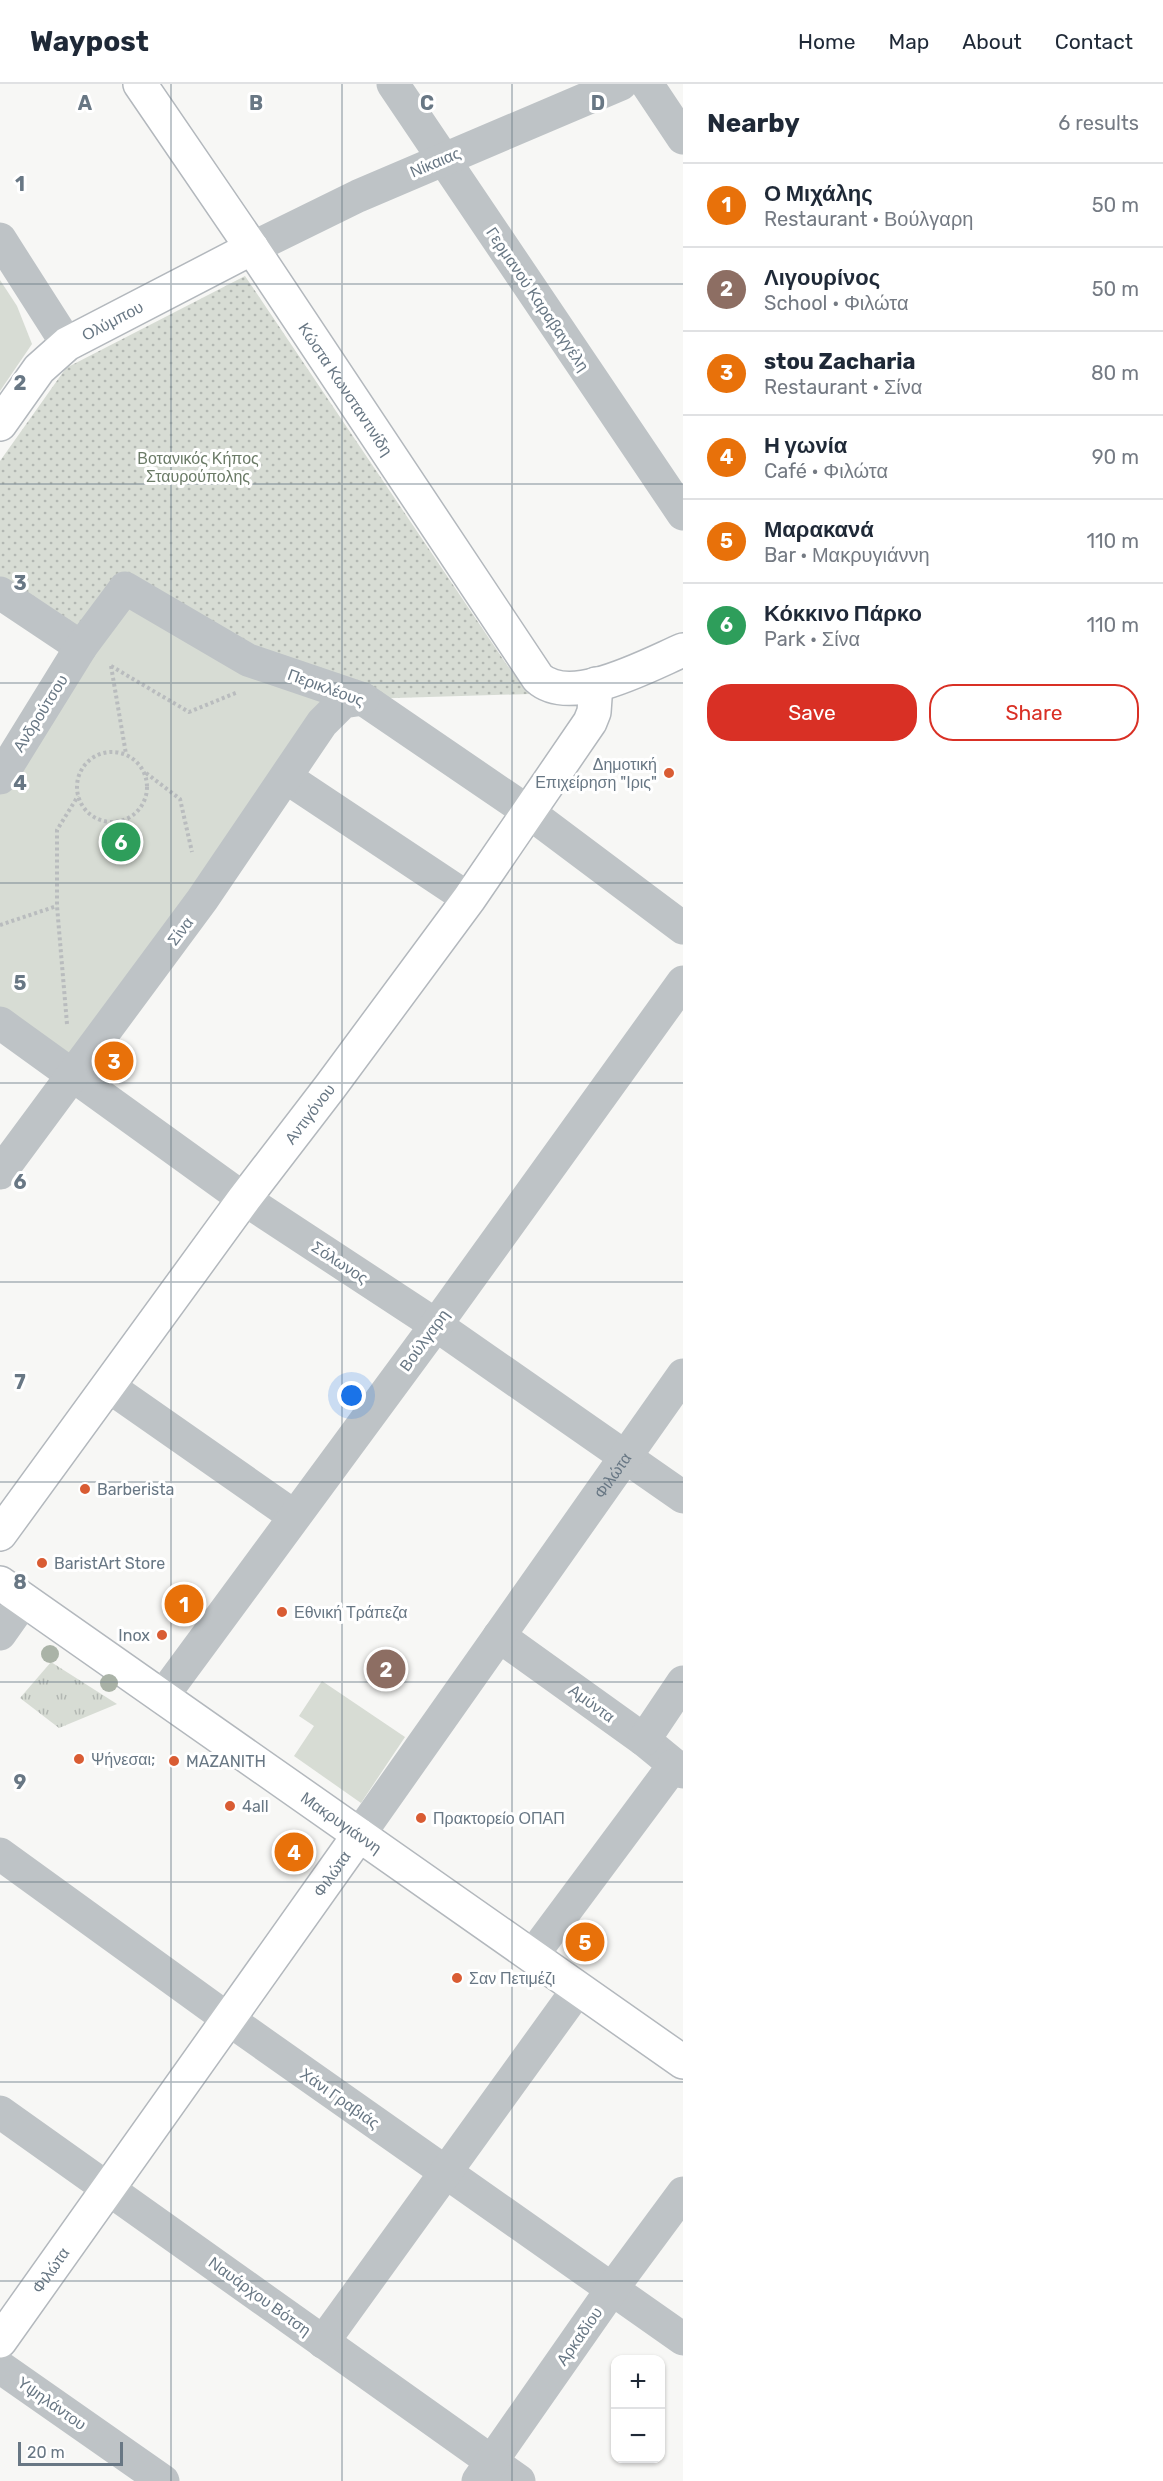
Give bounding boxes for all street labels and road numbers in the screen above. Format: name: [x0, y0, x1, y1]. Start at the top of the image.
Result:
street label: Νίκαιας: [407, 143, 463, 181]
street label: Γερμανού Καραβαγγέλη: [482, 224, 593, 375]
street label: Ολύμπου: [79, 297, 146, 345]
street label: Κώστα Κωνσταντινίδη: [294, 319, 396, 459]
street label: Περικλέους: [285, 665, 367, 710]
street label: Ανδρούτσου: [9, 671, 72, 755]
street label: Σίνα: [164, 913, 197, 949]
street label: Αντιγόνου: [281, 1080, 339, 1148]
street label: Σόλωνος: [308, 1237, 372, 1288]
street label: Βούλγαρη: [396, 1306, 453, 1375]
street label: Φιλώτα: [590, 1449, 635, 1502]
street label: Αμύντα: [565, 1680, 618, 1726]
street label: Μακρυγιάννη: [297, 1788, 385, 1858]
street label: Φιλώτα: [309, 1847, 355, 1901]
street label: Χάνι Γραβιάς: [296, 2064, 383, 2133]
street label: Φιλώτα: [28, 2244, 73, 2297]
street label: Ναυάρχου Βότση: [205, 2253, 315, 2340]
street label: Αρκαδίου: [552, 2303, 606, 2369]
street label: Υψηλάντου: [14, 2373, 90, 2434]

